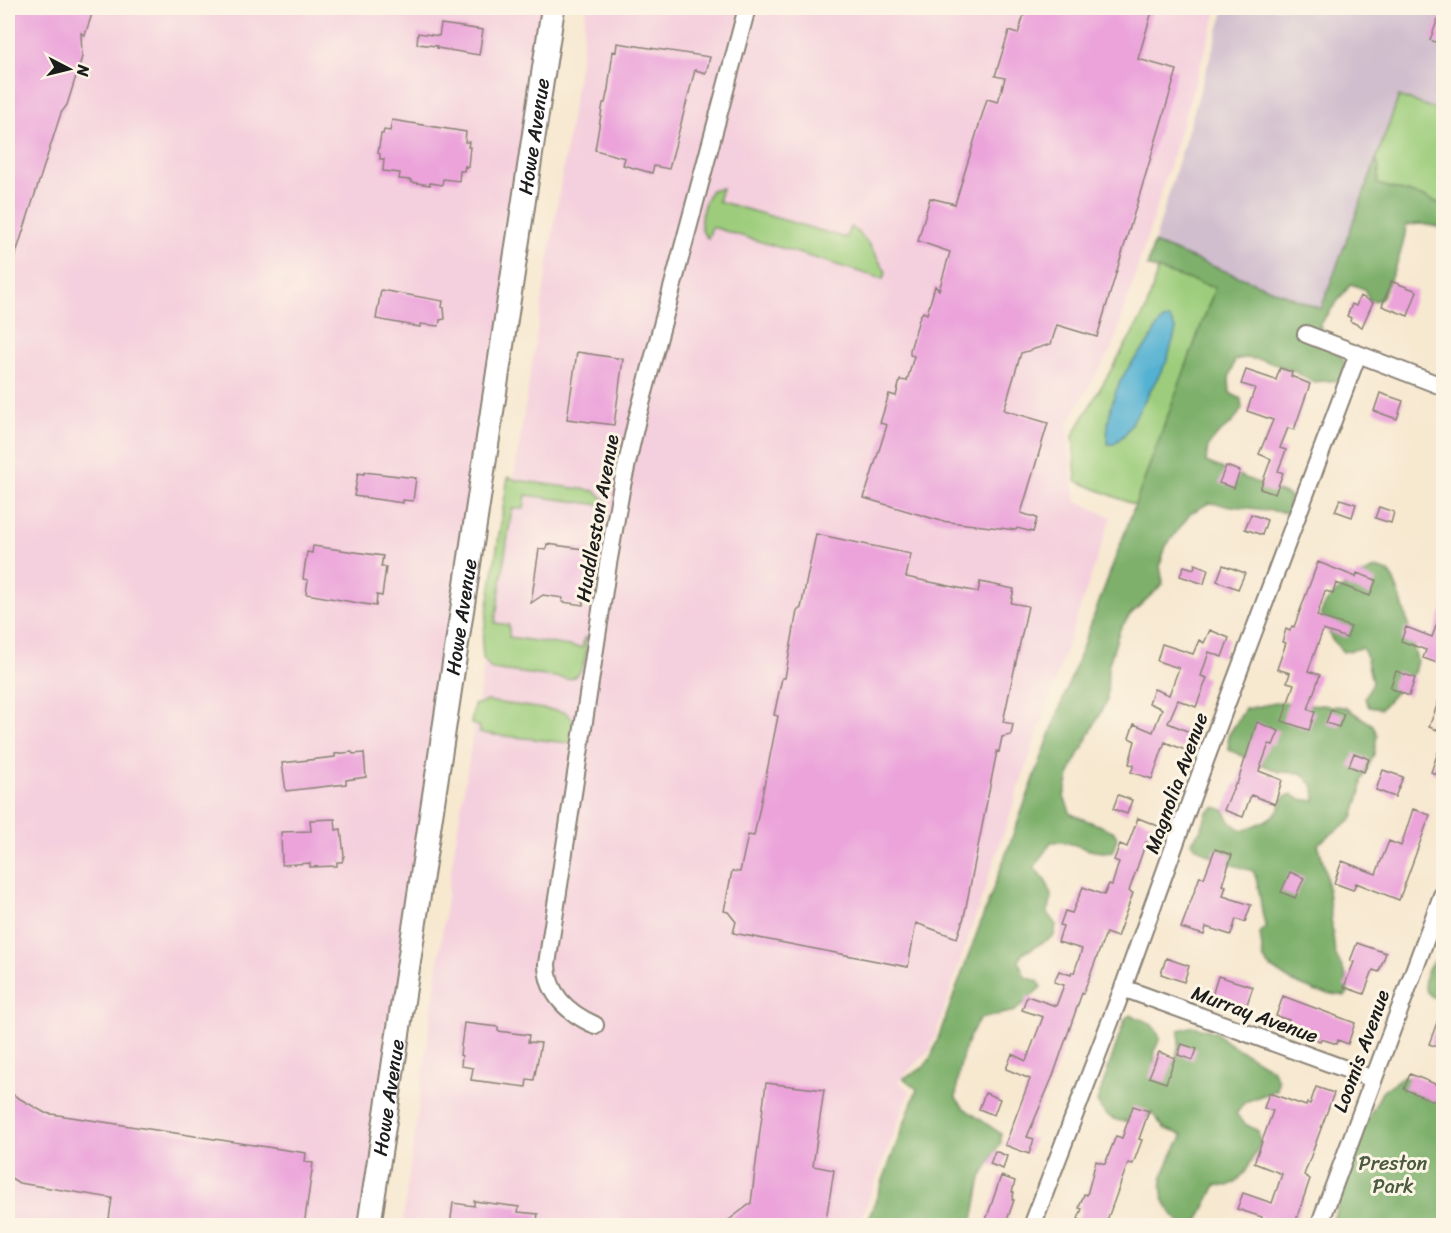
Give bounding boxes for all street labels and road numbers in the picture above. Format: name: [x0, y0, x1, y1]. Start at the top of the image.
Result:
street label: Howe Avenue: [508, 76, 560, 197]
street label: Huddleston Avenue: [566, 431, 630, 605]
street label: Howe Avenue: [435, 556, 488, 678]
street label: Magnolia Avenue: [1135, 707, 1218, 859]
street label: Murray Avenue: [1186, 975, 1323, 1054]
street label: Loomis Avenue: [1323, 984, 1400, 1118]
street label: Howe Avenue: [363, 1037, 415, 1158]

